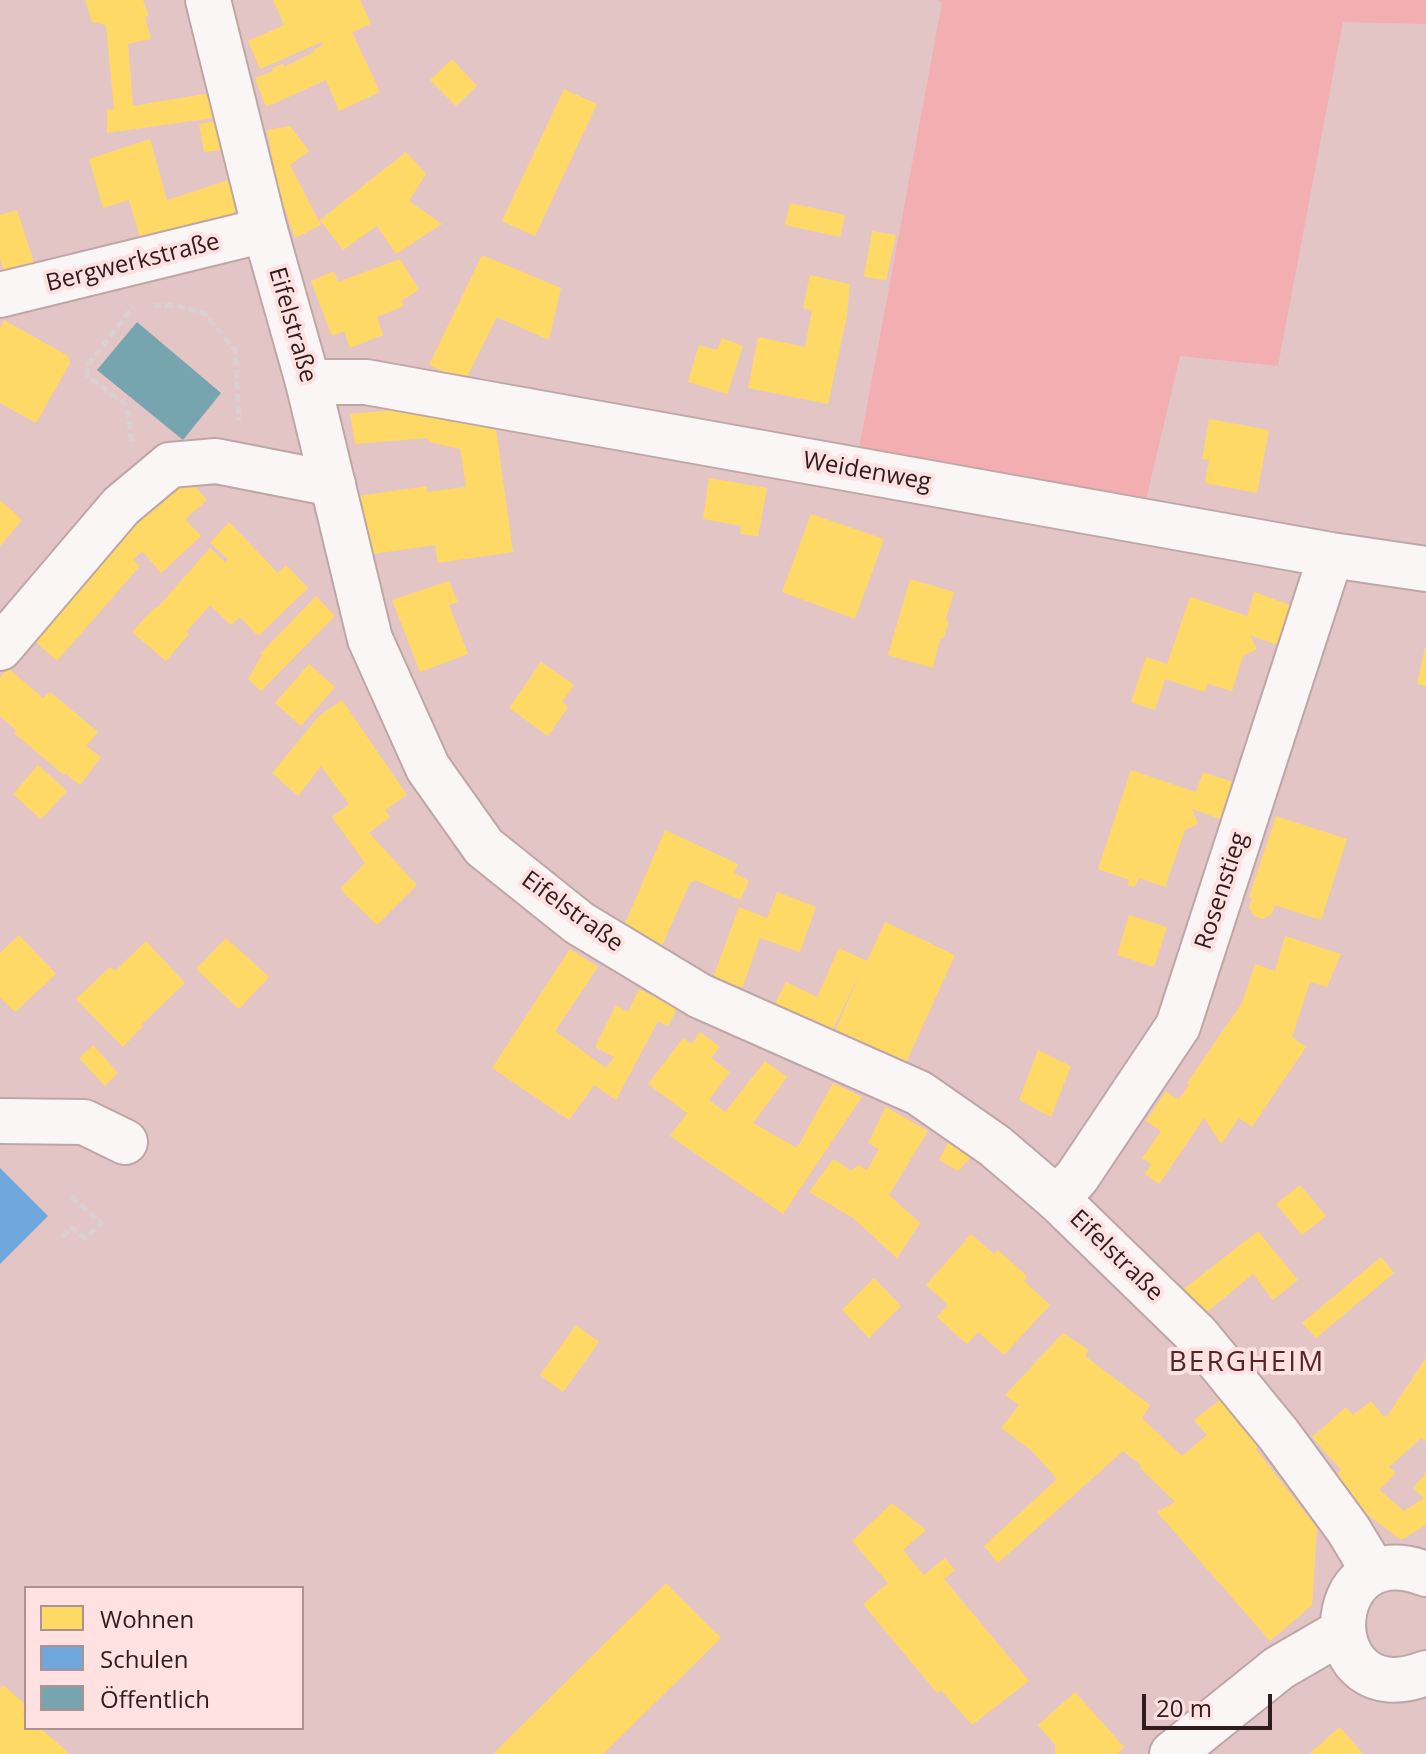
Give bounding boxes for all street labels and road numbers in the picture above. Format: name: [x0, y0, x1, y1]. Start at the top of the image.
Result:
street label: Bergwerkstraße: [43, 228, 223, 298]
street label: Eifelstraße: [262, 264, 322, 386]
street label: Weidenweg: [801, 447, 933, 497]
street label: Rosenstieg: [1190, 829, 1254, 953]
street label: Eifelstraße: [516, 866, 628, 958]
street label: Eifelstraße: [1063, 1204, 1169, 1308]

